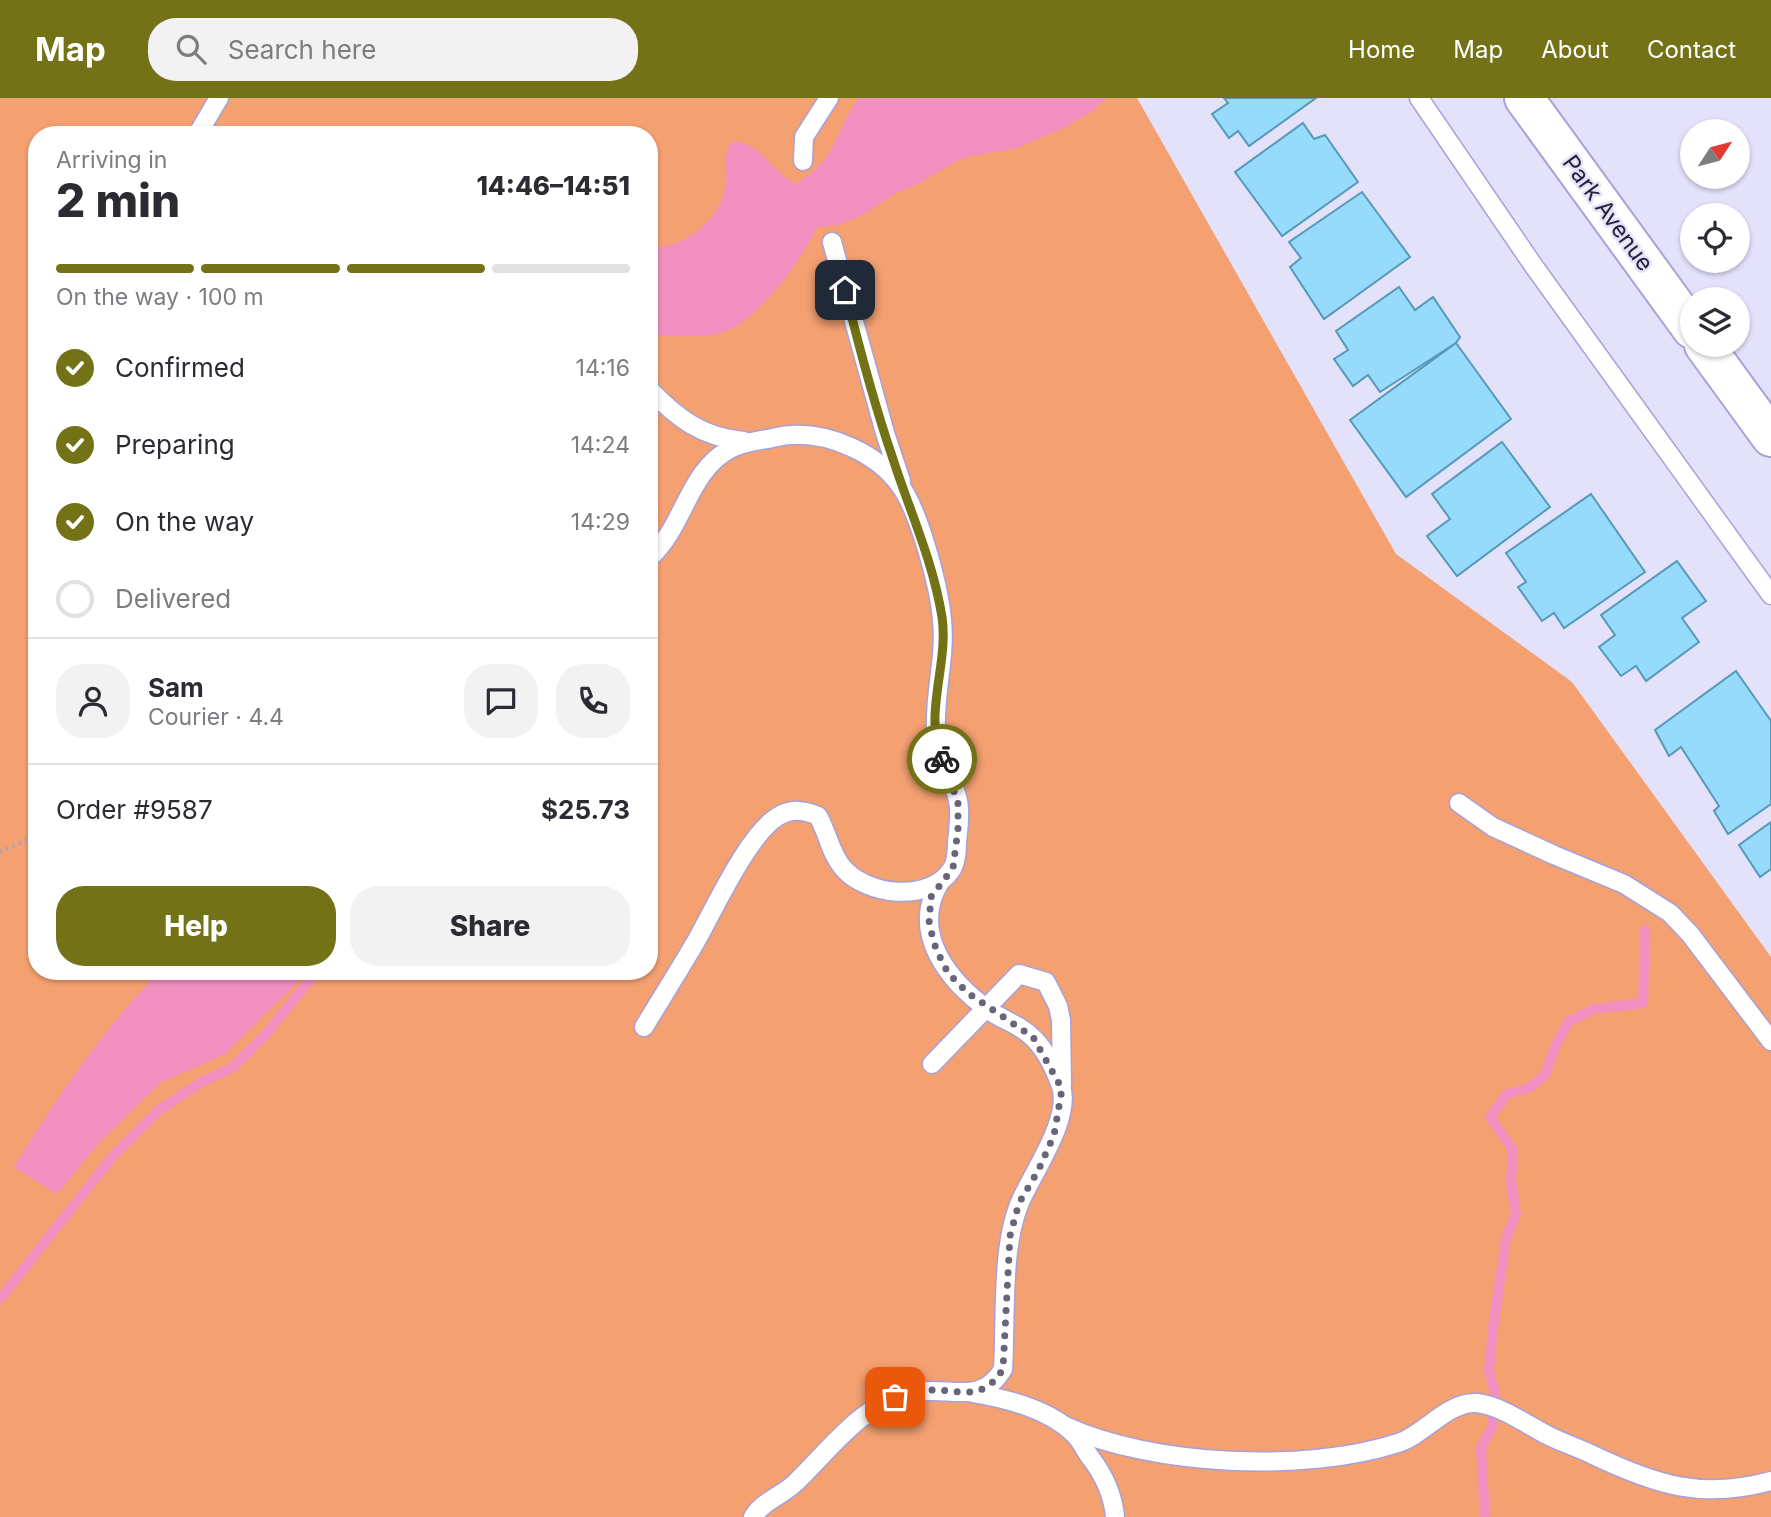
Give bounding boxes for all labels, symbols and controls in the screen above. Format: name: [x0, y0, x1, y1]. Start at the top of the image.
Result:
search box: [148, 18, 638, 81]
text: Map: [35, 29, 106, 69]
icon: search: [172, 30, 210, 68]
text: Search here: [228, 34, 376, 65]
text: Home: [1348, 35, 1415, 64]
text: Map: [1453, 35, 1503, 64]
text: About: [1541, 35, 1609, 64]
text: Contact: [1647, 35, 1736, 64]
north arrow: [1680, 119, 1750, 189]
map controls: [1680, 119, 1750, 357]
text: Arriving in: [56, 146, 167, 174]
street label: Park Avenue: [1557, 150, 1659, 276]
text: 14:46–14:51: [476, 170, 630, 201]
text: 2 min: [56, 172, 180, 228]
button: locate: [1680, 203, 1750, 273]
pin: [815, 260, 875, 320]
icon: home: [826, 271, 864, 309]
text: On the way · 100 m: [56, 283, 264, 311]
button: layers: [1680, 287, 1750, 357]
icon: check: [56, 349, 94, 387]
text: Confirmed: [115, 352, 245, 383]
text: 14:16: [576, 354, 630, 382]
icon: check: [56, 426, 94, 464]
text: Preparing: [115, 429, 235, 460]
text: 14:24: [571, 431, 630, 459]
icon: check: [56, 503, 94, 541]
text: On the way: [115, 506, 254, 537]
text: 14:29: [571, 508, 630, 536]
text: Delivered: [115, 583, 231, 614]
button: person: [56, 664, 130, 738]
button: chat: [464, 664, 538, 738]
button: phone: [556, 664, 630, 738]
text: Sam: [148, 672, 204, 703]
text: Courier · 4.4: [148, 703, 284, 731]
courier: [907, 724, 977, 794]
icon: bike: [923, 740, 961, 778]
text: Order #9587: [56, 794, 213, 825]
text: $25.73: [541, 794, 630, 825]
button: Help: [56, 886, 336, 966]
button: Share: [350, 886, 630, 966]
pin: [865, 1367, 925, 1427]
icon: bag: [876, 1378, 914, 1416]

